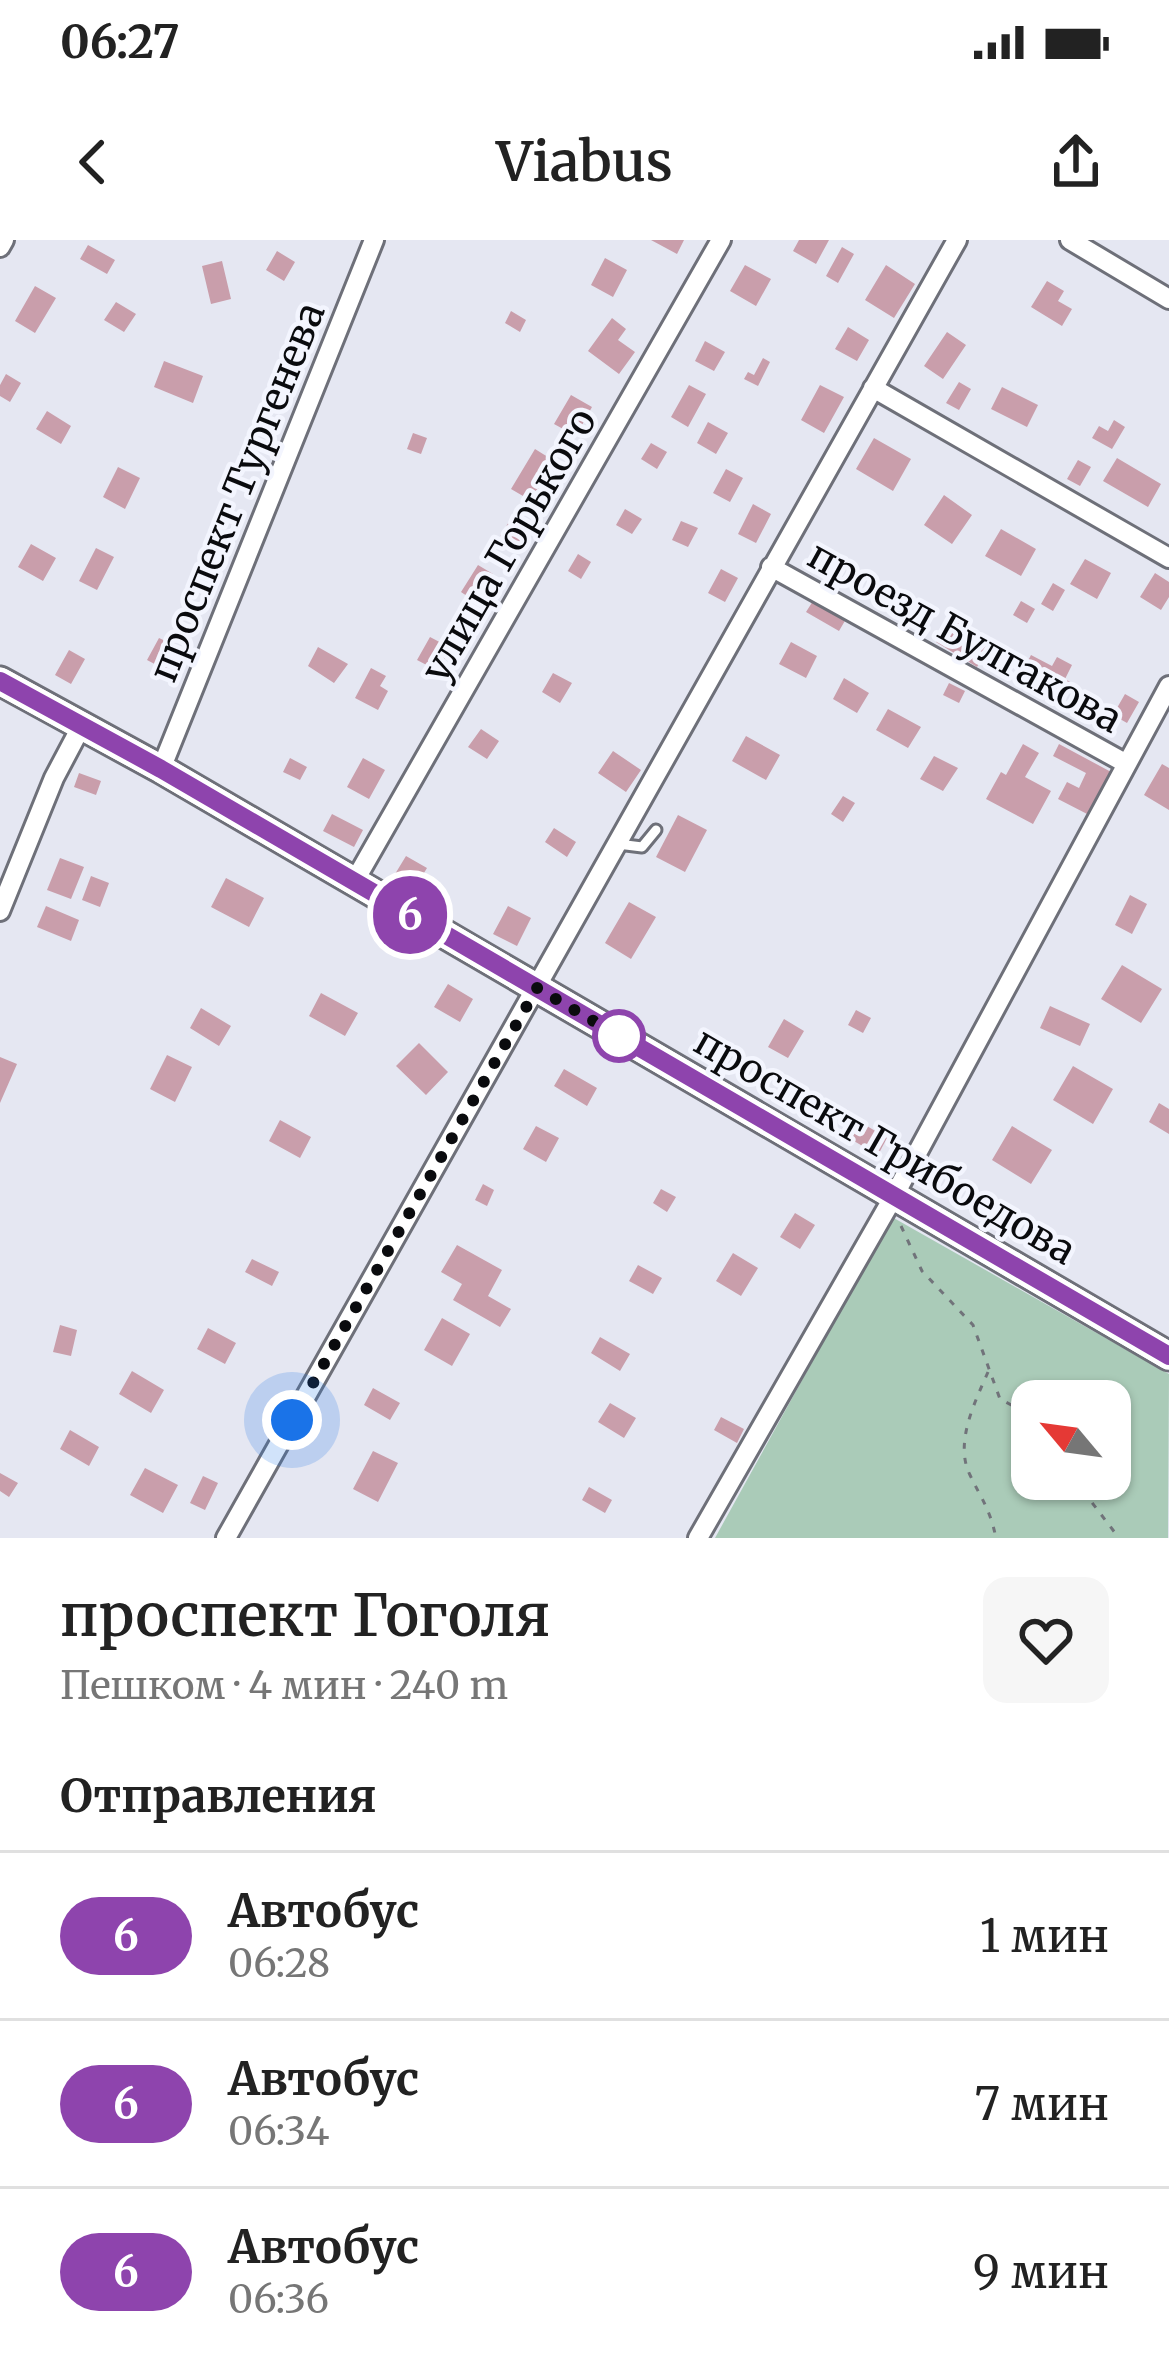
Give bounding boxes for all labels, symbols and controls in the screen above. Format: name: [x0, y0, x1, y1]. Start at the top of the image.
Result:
text: 06:27: [60, 14, 179, 70]
text: Viabus: [496, 128, 673, 196]
icon: back: [60, 129, 126, 195]
icon: share: [1043, 129, 1109, 195]
street label: проспект Тургенева: [139, 295, 335, 689]
street label: улица Горького: [411, 399, 607, 691]
street label: проезд Булгакова: [800, 531, 1130, 744]
line badge: 6: [371, 876, 449, 954]
text: 6: [397, 889, 423, 941]
unlabelled marker: [594, 1011, 644, 1061]
street label: проспект Грибоедова: [686, 1017, 1084, 1275]
north arrow: [1011, 1380, 1131, 1500]
map controls: [1011, 1380, 1131, 1500]
your location: [262, 1390, 322, 1450]
button: heart: [983, 1577, 1109, 1703]
text: проспект Гоголя: [60, 1580, 550, 1652]
text: Пешком · 4 мин · 240 m: [60, 1661, 508, 1710]
text: Отправления: [60, 1768, 377, 1824]
text: Автобус: [228, 1883, 419, 1939]
text: 1 мин: [980, 1908, 1109, 1964]
text: 6: [113, 1910, 139, 1962]
text: 06:28: [228, 1939, 330, 1988]
text: Автобус: [228, 2051, 419, 2107]
text: 7 мин: [974, 2076, 1109, 2132]
text: 6: [113, 2078, 139, 2130]
text: 06:34: [228, 2107, 330, 2156]
text: Автобус: [228, 2219, 419, 2275]
text: 9 мин: [973, 2244, 1109, 2300]
text: 6: [113, 2246, 139, 2298]
text: 06:36: [228, 2275, 329, 2324]

